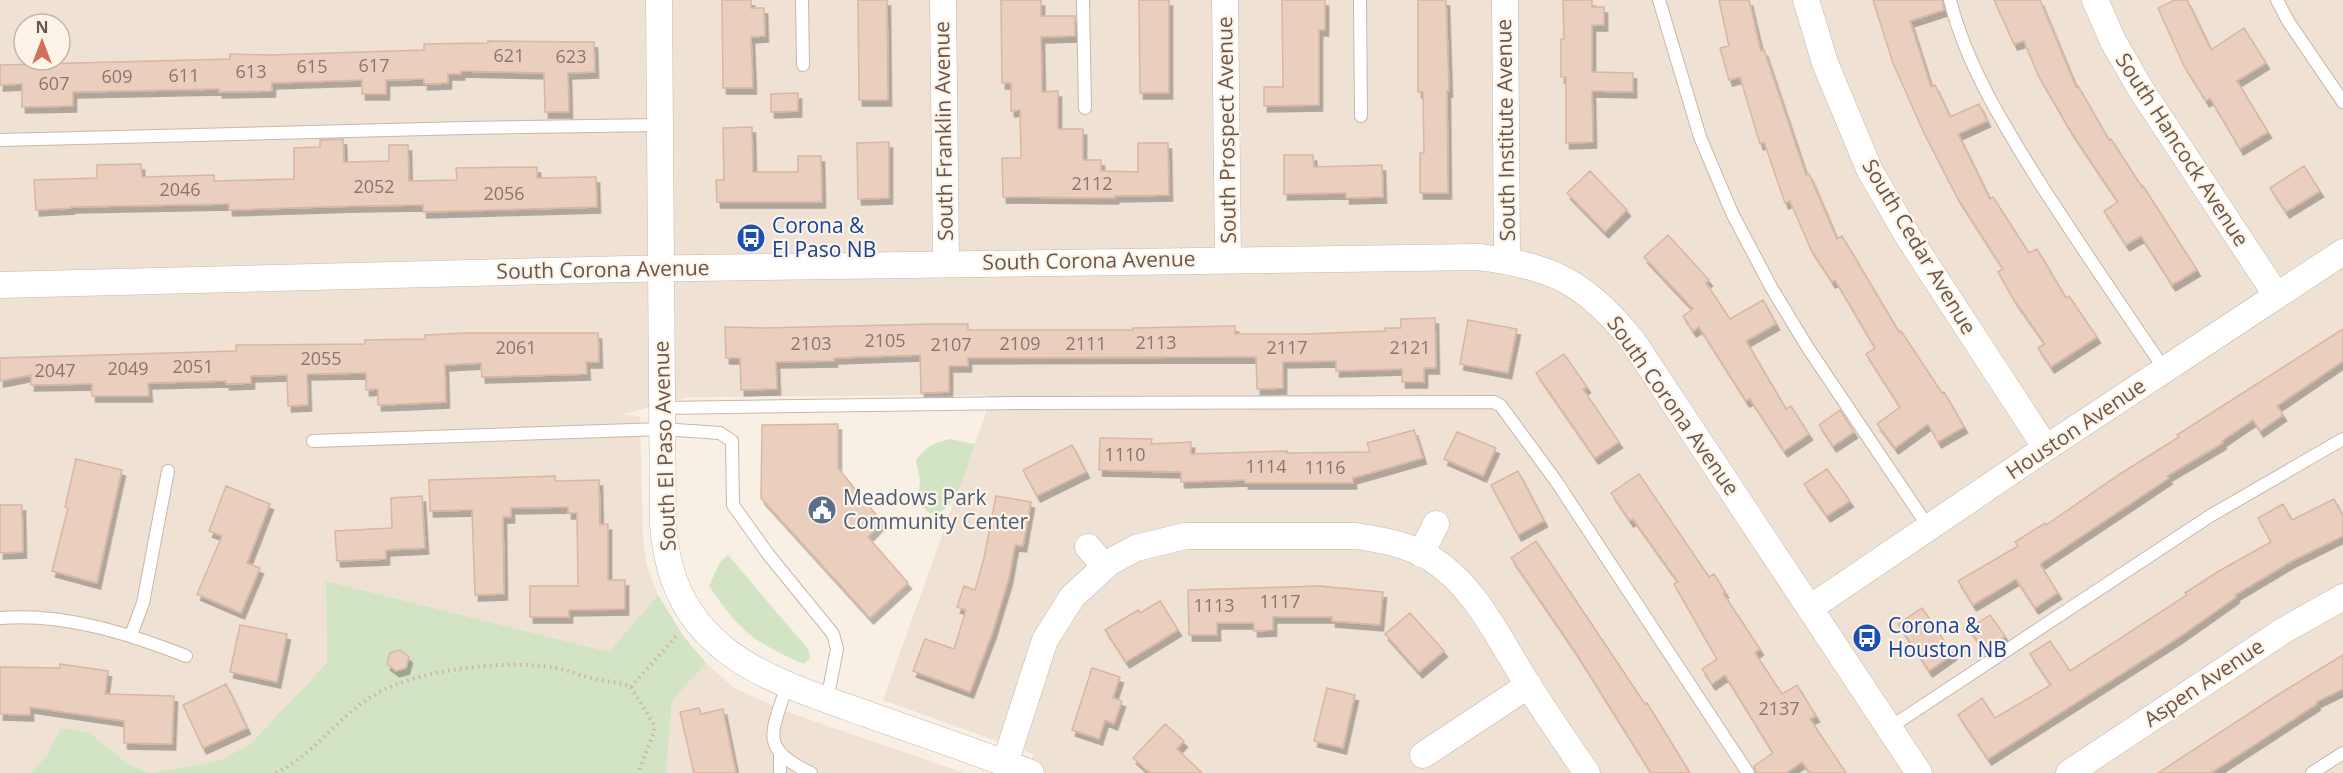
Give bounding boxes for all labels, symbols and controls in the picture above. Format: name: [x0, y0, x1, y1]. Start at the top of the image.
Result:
north arrow: [12, 12, 72, 72]
text: N: [35, 16, 49, 38]
street label: South Prospect Avenue: [1210, 16, 1242, 244]
street label: South Institute Avenue: [1489, 18, 1521, 242]
street label: South Franklin Avenue: [927, 21, 959, 241]
house number: 621: [494, 43, 524, 67]
house number: 623: [556, 44, 586, 68]
street label: South Hancock Avenue: [2110, 47, 2256, 252]
house number: 617: [359, 53, 389, 77]
house number: 615: [297, 54, 327, 78]
house number: 613: [236, 59, 266, 83]
house number: 611: [169, 63, 199, 87]
house number: 609: [102, 64, 132, 88]
house number: 607: [39, 71, 69, 95]
street label: South Cedar Avenue: [1856, 154, 1983, 339]
house number: 2112: [1071, 171, 1113, 195]
house number: 2052: [353, 174, 395, 198]
house number: 2046: [159, 177, 201, 201]
house number: 2056: [483, 181, 525, 205]
place label: Corona & El Paso NB: [772, 211, 876, 263]
bus stop icon: Corona & El Paso NB: [735, 222, 767, 254]
street label: South Corona Avenue: [982, 244, 1196, 276]
street label: South Corona Avenue: [496, 253, 710, 285]
street label: South Corona Avenue: [1601, 310, 1746, 501]
house number: 2105: [864, 328, 906, 352]
house number: 2113: [1135, 330, 1177, 354]
house number: 2103: [790, 331, 832, 355]
house number: 2109: [999, 331, 1041, 355]
house number: 2111: [1065, 331, 1107, 355]
house number: 2107: [930, 332, 972, 356]
house number: 2061: [495, 335, 537, 359]
house number: 2117: [1266, 335, 1308, 359]
house number: 2121: [1389, 335, 1431, 359]
street label: South El Paso Avenue: [646, 340, 682, 552]
house number: 2055: [300, 346, 342, 370]
house number: 2051: [172, 354, 214, 378]
house number: 2049: [107, 356, 149, 380]
house number: 2047: [34, 358, 76, 382]
street label: Houston Avenue: [2000, 371, 2151, 485]
house number: 1110: [1104, 442, 1146, 466]
house number: 1114: [1245, 454, 1287, 478]
house number: 1116: [1304, 455, 1346, 479]
place label: Meadows Park Community Center: [843, 483, 1028, 535]
public building icon: Meadows Park Community Center: [806, 494, 838, 526]
house number: 1117: [1259, 589, 1301, 613]
house number: 1113: [1193, 593, 1235, 617]
place label: Corona & Houston NB: [1888, 611, 2007, 663]
bus stop icon: Corona & Houston NB: [1851, 622, 1883, 654]
street label: Aspen Avenue: [2138, 632, 2269, 733]
house number: 2137: [1758, 696, 1800, 720]

